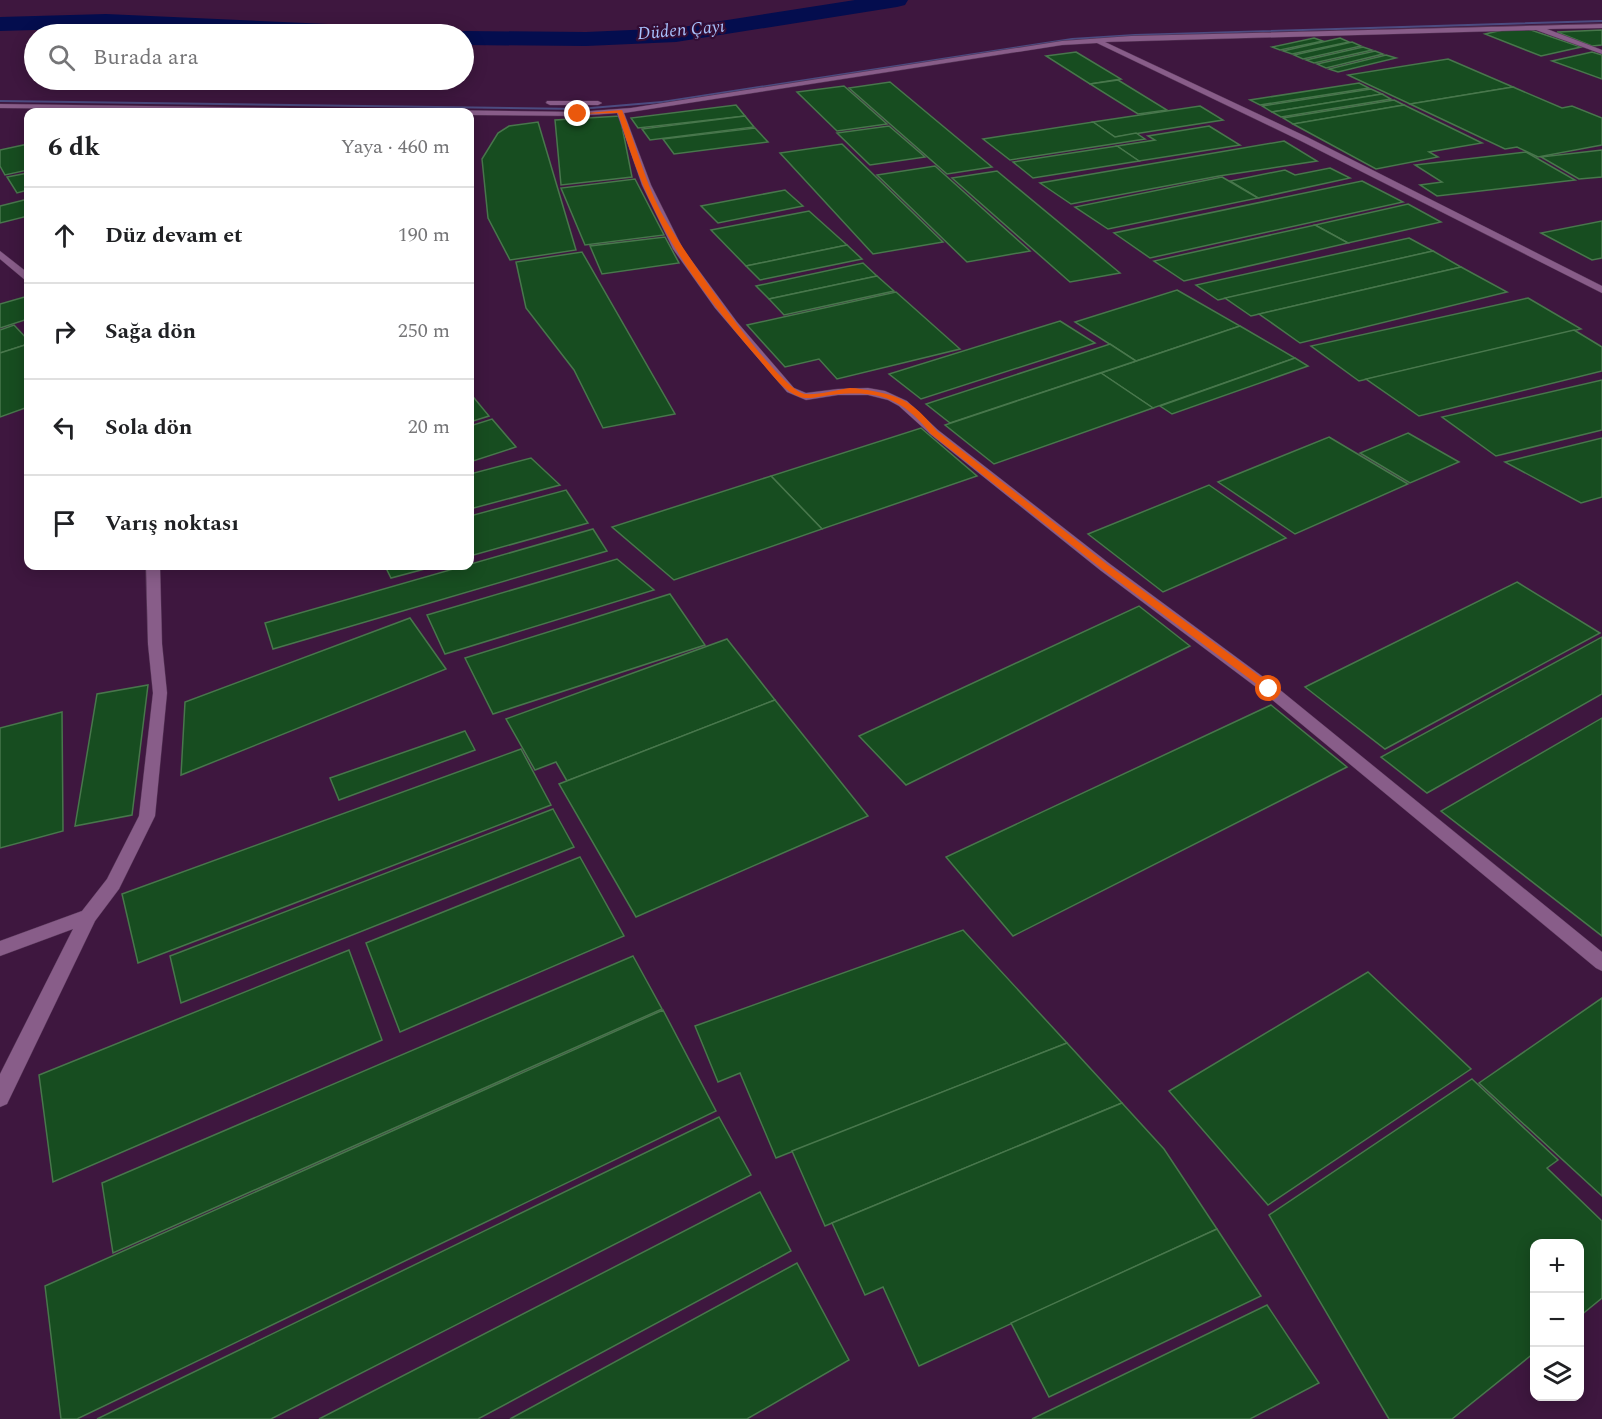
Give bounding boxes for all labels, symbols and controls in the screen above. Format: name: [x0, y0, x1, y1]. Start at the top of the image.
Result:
water label: Düden Çayı: [636, 13, 726, 47]
search box: [24, 24, 474, 90]
icon: search: [45, 41, 78, 74]
text: Burada ara: [93, 41, 199, 74]
route end: [564, 100, 590, 126]
text: 6 dk: [48, 127, 100, 167]
text: Yaya · 460 m: [341, 132, 450, 162]
icon: ahead: [48, 219, 81, 252]
text: Düz devam et: [105, 219, 243, 252]
text: 190 m: [398, 220, 450, 250]
icon: right: [48, 315, 81, 348]
text: Sağa dön: [105, 315, 196, 348]
text: 250 m: [398, 316, 450, 346]
icon: left: [48, 411, 81, 444]
text: Sola dön: [105, 411, 192, 444]
text: 20 m: [408, 412, 450, 442]
icon: arrive: [48, 507, 81, 540]
text: Varış noktası: [105, 507, 239, 540]
route start: [1255, 675, 1281, 701]
map controls: [1530, 1239, 1584, 1401]
button: +: [1530, 1239, 1584, 1293]
button: −: [1530, 1293, 1584, 1347]
button: layers: [1530, 1347, 1584, 1401]

